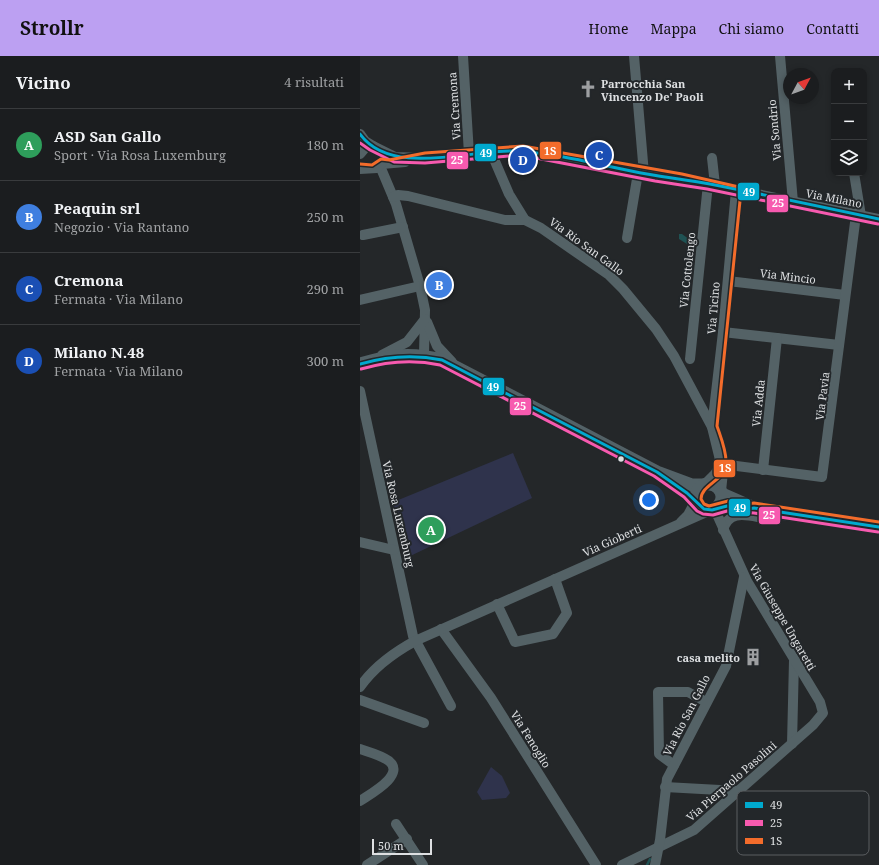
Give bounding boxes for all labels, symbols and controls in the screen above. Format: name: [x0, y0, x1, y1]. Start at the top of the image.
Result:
text: Strollr: [20, 15, 84, 41]
text: Home: [589, 19, 628, 38]
text: Mappa: [650, 19, 697, 38]
text: Chi siamo: [719, 19, 784, 38]
text: Contatti: [806, 19, 859, 38]
north arrow: [783, 68, 819, 104]
map controls: [831, 68, 867, 176]
button: +: [831, 68, 867, 104]
text: Vicino: [16, 71, 71, 94]
street label: Via Cremona: [444, 72, 464, 140]
text: 4 risultati: [284, 73, 344, 91]
place label: Parrocchia San Vincenzo De' Paoli: [601, 76, 704, 104]
church icon: Parrocchia San Vincenzo De' Paoli: [578, 79, 598, 99]
street label: Via Sondrio: [764, 99, 784, 161]
button: −: [831, 104, 867, 140]
text: ASD San Gallo: [54, 126, 161, 146]
text: A: [24, 136, 34, 154]
text: 180 m: [307, 136, 344, 154]
pin: C: [586, 140, 612, 170]
button: layers: [831, 140, 867, 176]
line badge: 1S: [539, 141, 562, 160]
line badge: 49: [474, 143, 497, 162]
text: 1S: [544, 143, 556, 158]
text: 49: [480, 145, 492, 160]
pin: D: [510, 145, 536, 175]
text: Sport · Via Rosa Luxemburg: [54, 146, 226, 164]
line badge: 25: [446, 151, 469, 170]
text: 25: [451, 152, 463, 167]
line badge: 49: [737, 182, 760, 201]
text: 49: [743, 184, 755, 199]
street label: Via Milano: [805, 185, 863, 211]
line badge: 25: [766, 194, 789, 213]
text: 25: [772, 195, 784, 210]
text: Peaquin srl: [54, 198, 140, 218]
text: B: [25, 208, 33, 226]
text: 250 m: [307, 208, 344, 226]
street label: Via Rio San Gallo: [546, 214, 628, 278]
text: Negozio · Via Rantano: [54, 218, 189, 236]
street label: Via Cottolengo: [676, 231, 698, 309]
street label: Via Mincio: [759, 265, 817, 287]
text: Cremona: [54, 270, 123, 290]
pin: B: [426, 270, 452, 300]
text: C: [25, 280, 33, 298]
text: 290 m: [307, 280, 344, 298]
street label: Via Ticino: [703, 281, 723, 335]
text: Fermata · Via Milano: [54, 290, 183, 308]
text: Milano N.48: [54, 342, 144, 362]
text: D: [24, 352, 34, 370]
text: 300 m: [307, 352, 344, 370]
text: Fermata · Via Milano: [54, 362, 183, 380]
street label: Via Pavia: [812, 371, 832, 421]
line badge: 49: [482, 377, 505, 396]
text: 49: [487, 379, 499, 394]
street label: Via Adda: [748, 379, 768, 427]
line badge: 25: [509, 397, 532, 416]
text: 25: [514, 398, 526, 413]
unlabelled marker: [616, 454, 626, 464]
street label: Via Rosa Luxemburg: [379, 459, 419, 569]
line badge: 1S: [713, 459, 736, 478]
text: 1S: [719, 460, 731, 475]
your location: [639, 490, 659, 510]
line badge: 49: [728, 498, 751, 517]
text: 49: [734, 500, 746, 515]
line badge: 25: [758, 506, 781, 525]
text: 25: [763, 507, 775, 522]
pin: A: [418, 515, 444, 545]
street label: Via Gioberti: [580, 520, 644, 560]
street label: Via Giuseppe Ungaretti: [746, 561, 820, 674]
building icon: casa melito: [743, 647, 763, 667]
place label: casa melito: [677, 650, 740, 665]
street label: Via Rio San Gallo: [659, 672, 713, 758]
street label: Via Fenoglio: [508, 708, 554, 770]
street label: Via Pierpaolo Pasolini: [683, 737, 780, 824]
legend: [737, 791, 869, 855]
text: 49: [770, 797, 782, 812]
text: 25: [770, 815, 782, 830]
text: 1S: [770, 833, 782, 848]
scale bar: [372, 837, 432, 856]
text: 50 m: [378, 838, 404, 853]

